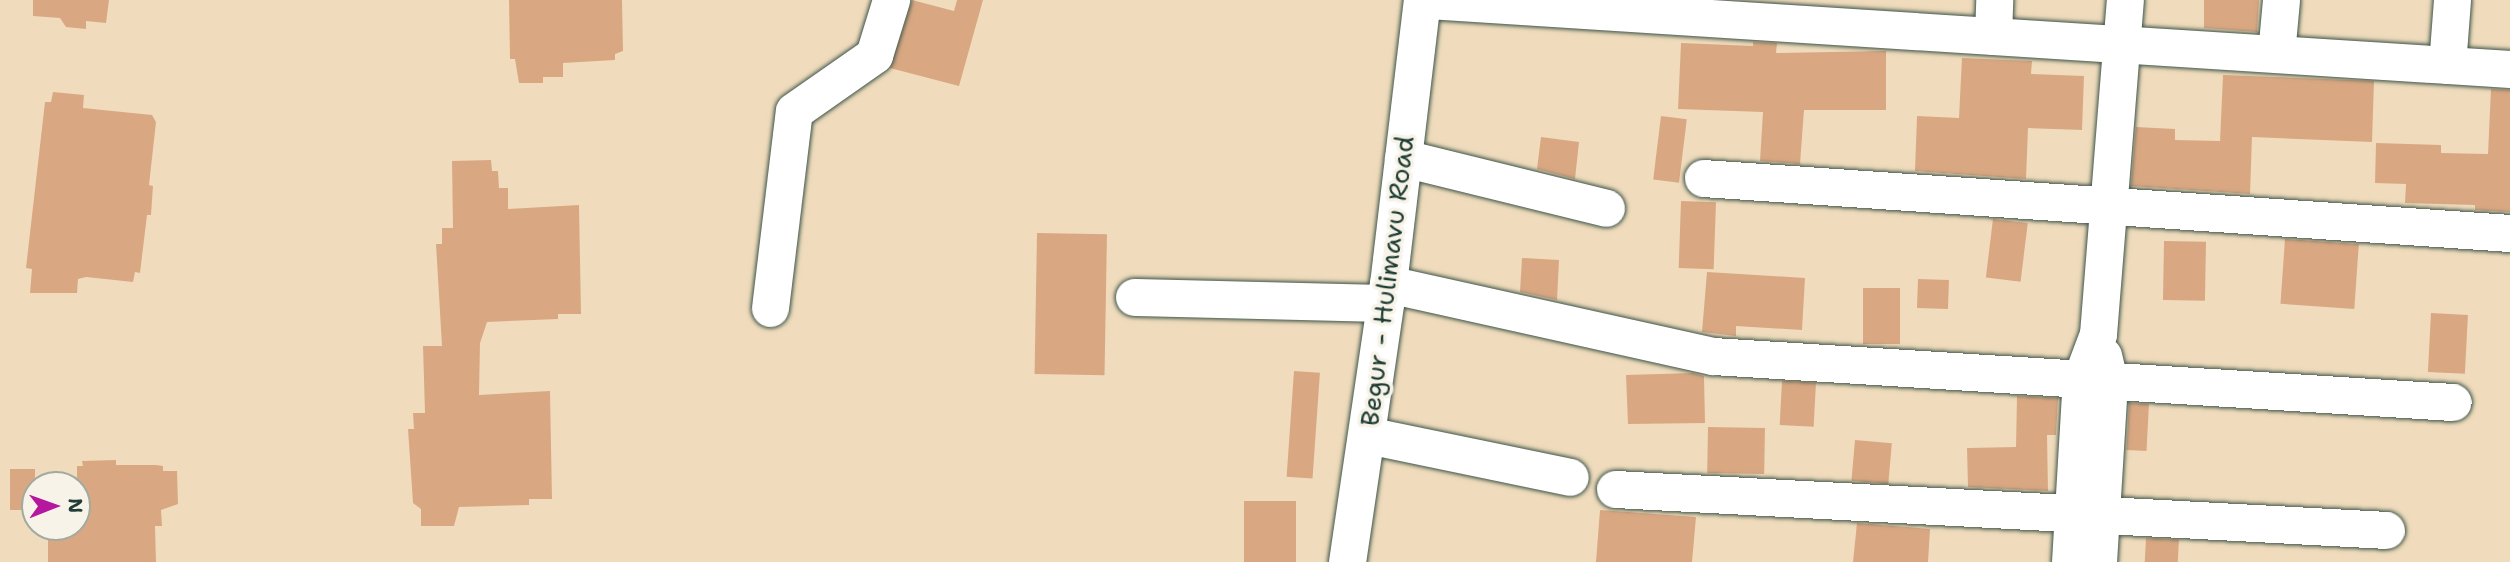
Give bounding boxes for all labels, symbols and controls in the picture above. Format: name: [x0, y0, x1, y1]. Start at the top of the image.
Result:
street label: Begur - Hulimavu Road: [1354, 134, 1420, 428]
north arrow: [21, 471, 91, 541]
text: N: [63, 498, 88, 513]

